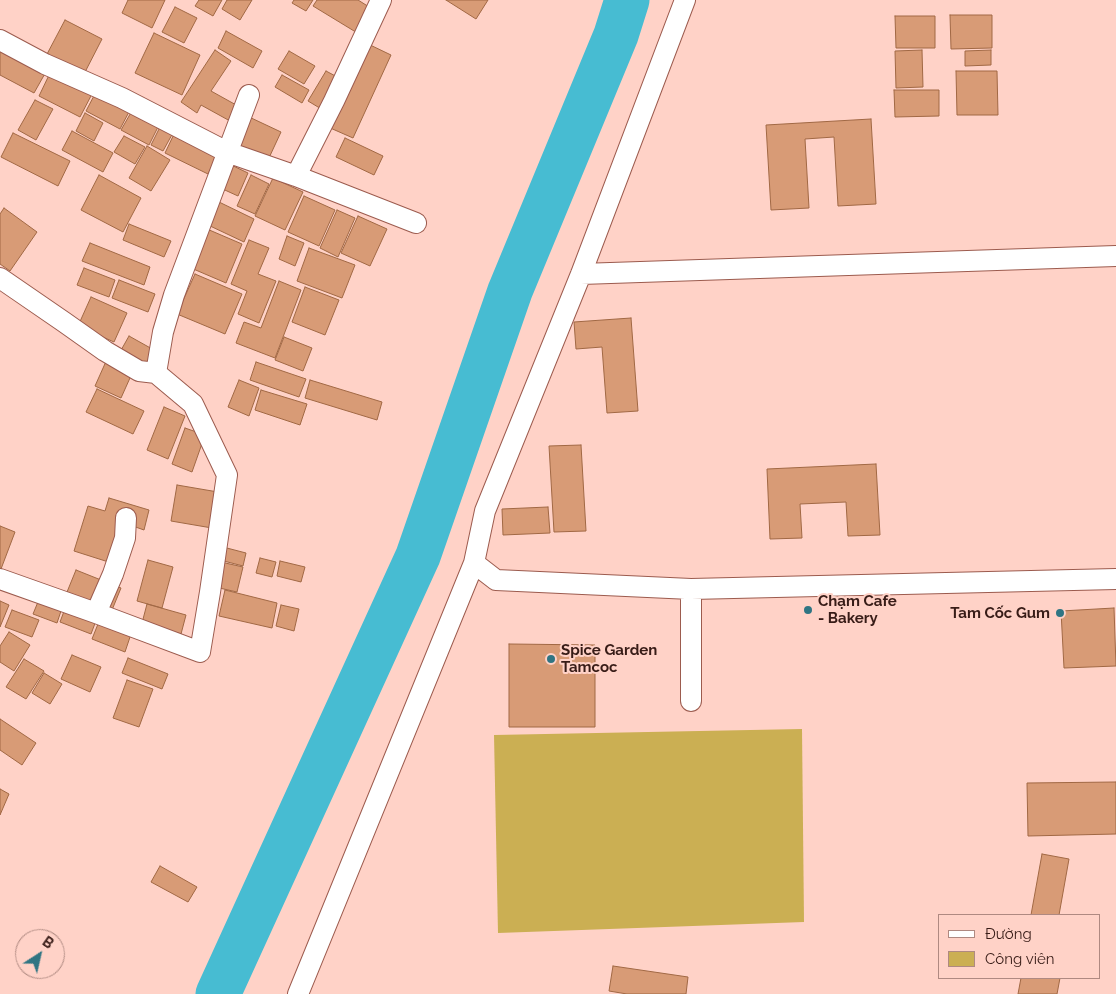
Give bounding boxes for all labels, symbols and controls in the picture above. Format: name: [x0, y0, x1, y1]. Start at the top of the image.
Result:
place label: Chạm Cafe - Bakery: [818, 592, 897, 627]
marker: Chạm Cafe - Bakery: [802, 604, 814, 616]
place label: Tam Cốc Gum: [950, 604, 1050, 622]
marker: Tam Cốc Gum: [1054, 607, 1066, 619]
place label: Spice Garden Tamcoc: [561, 641, 657, 676]
marker: Spice Garden Tamcoc: [545, 653, 557, 665]
legend: [938, 914, 1101, 979]
text: Đường: [985, 925, 1032, 943]
north arrow: [15, 929, 65, 979]
text: B: [40, 933, 57, 952]
text: Công viên: [985, 950, 1054, 968]

